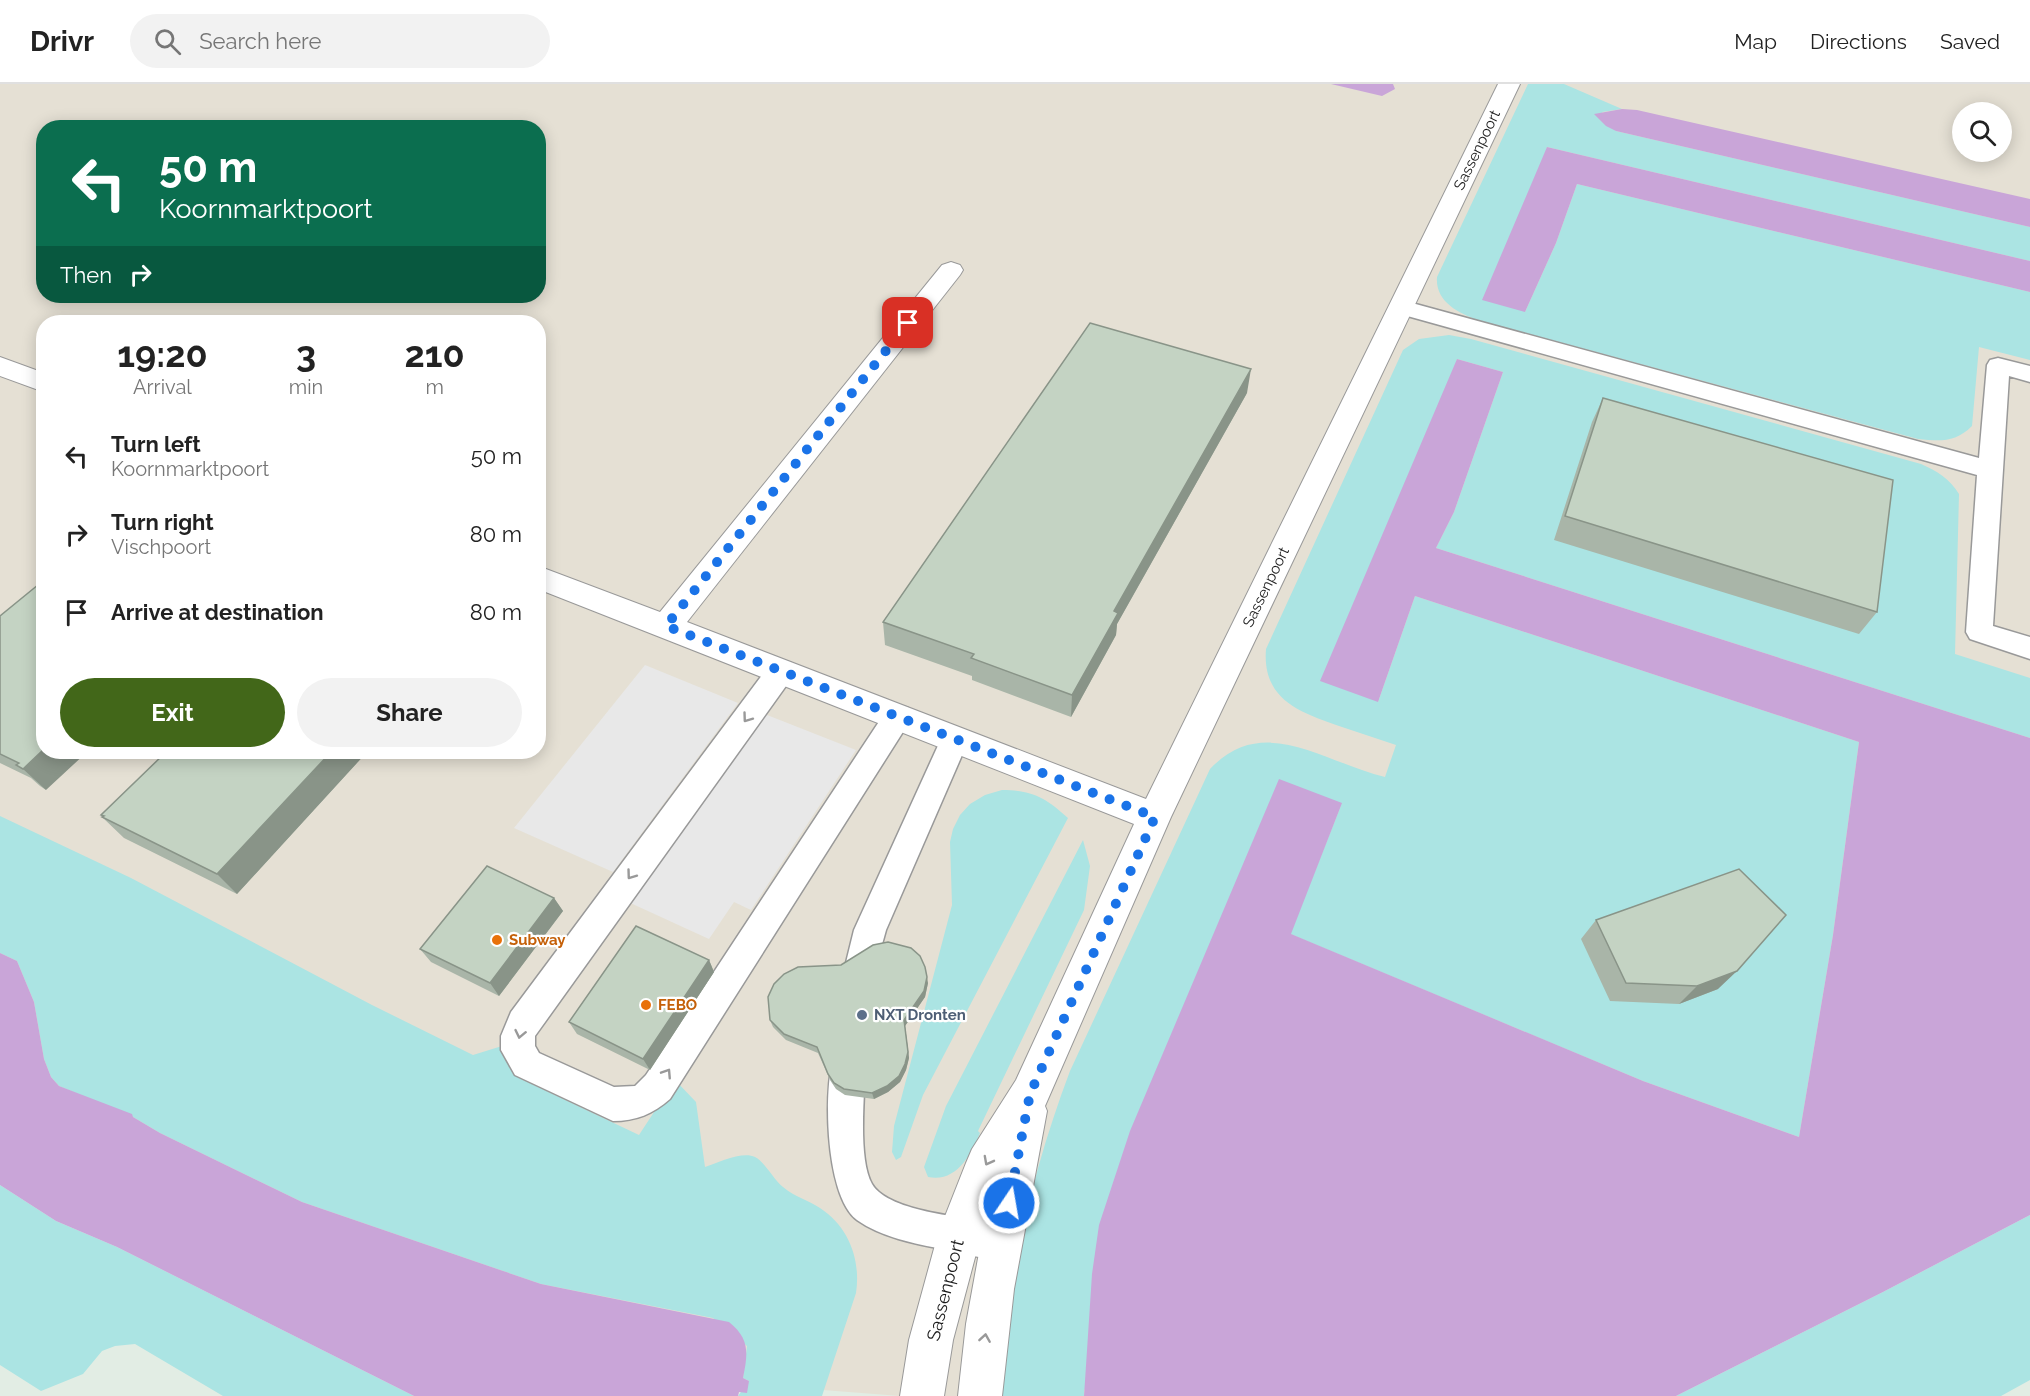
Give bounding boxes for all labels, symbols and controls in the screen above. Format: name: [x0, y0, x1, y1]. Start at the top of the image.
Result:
search box: [130, 14, 550, 68]
text: Drivr: [30, 25, 94, 58]
icon: search: [151, 25, 184, 58]
text: Search here: [199, 28, 321, 54]
text: Map: [1734, 29, 1777, 54]
text: Directions: [1810, 29, 1907, 54]
text: Saved: [1940, 29, 2000, 54]
map controls: [1952, 102, 2012, 162]
button: search: [1952, 102, 2012, 162]
street label: Sassenpoort: [1450, 107, 1504, 193]
text: 50 m: [159, 143, 257, 192]
icon: left: [60, 144, 138, 222]
text: Koornmarktpoort: [159, 193, 373, 224]
icon: right: [124, 258, 157, 291]
text: Then: [60, 262, 112, 288]
pin: [882, 297, 933, 348]
icon: arrive: [891, 306, 924, 339]
text: 19:20: [117, 333, 208, 375]
text: 3: [296, 333, 316, 375]
text: 210: [405, 333, 465, 375]
text: Arrival: [133, 375, 192, 399]
text: min: [289, 375, 323, 399]
text: m: [425, 375, 444, 399]
text: Turn left: [111, 431, 201, 457]
icon: left: [60, 440, 93, 473]
text: 50 m: [471, 443, 522, 469]
text: Koornmarktpoort: [111, 457, 269, 481]
text: Turn right: [111, 509, 214, 535]
icon: right: [60, 518, 93, 551]
text: 80 m: [470, 521, 522, 547]
text: Vischpoort: [111, 535, 211, 559]
street label: Sassenpoort: [1239, 544, 1293, 630]
icon: arrive: [60, 596, 93, 629]
text: Arrive at destination: [111, 599, 324, 625]
text: 80 m: [470, 599, 522, 625]
button: Exit: [60, 678, 285, 747]
button: Share: [297, 678, 522, 747]
one-way arrow: [743, 712, 754, 723]
one-way arrow: [627, 869, 638, 880]
place label: Subway: [509, 931, 566, 949]
marker: Subway: [490, 933, 504, 947]
place label: FEBO: [658, 996, 697, 1014]
marker: FEBO: [639, 998, 653, 1012]
place label: NXT Dronten: [874, 1006, 966, 1024]
marker: NXT Dronten: [855, 1008, 869, 1022]
one-way arrow: [514, 1029, 527, 1039]
one-way arrow: [660, 1069, 671, 1080]
one-way arrow: [984, 1155, 995, 1166]
position arrow: [977, 1171, 1041, 1235]
street label: Sassenpoort: [922, 1237, 968, 1343]
one-way arrow: [978, 1333, 991, 1343]

